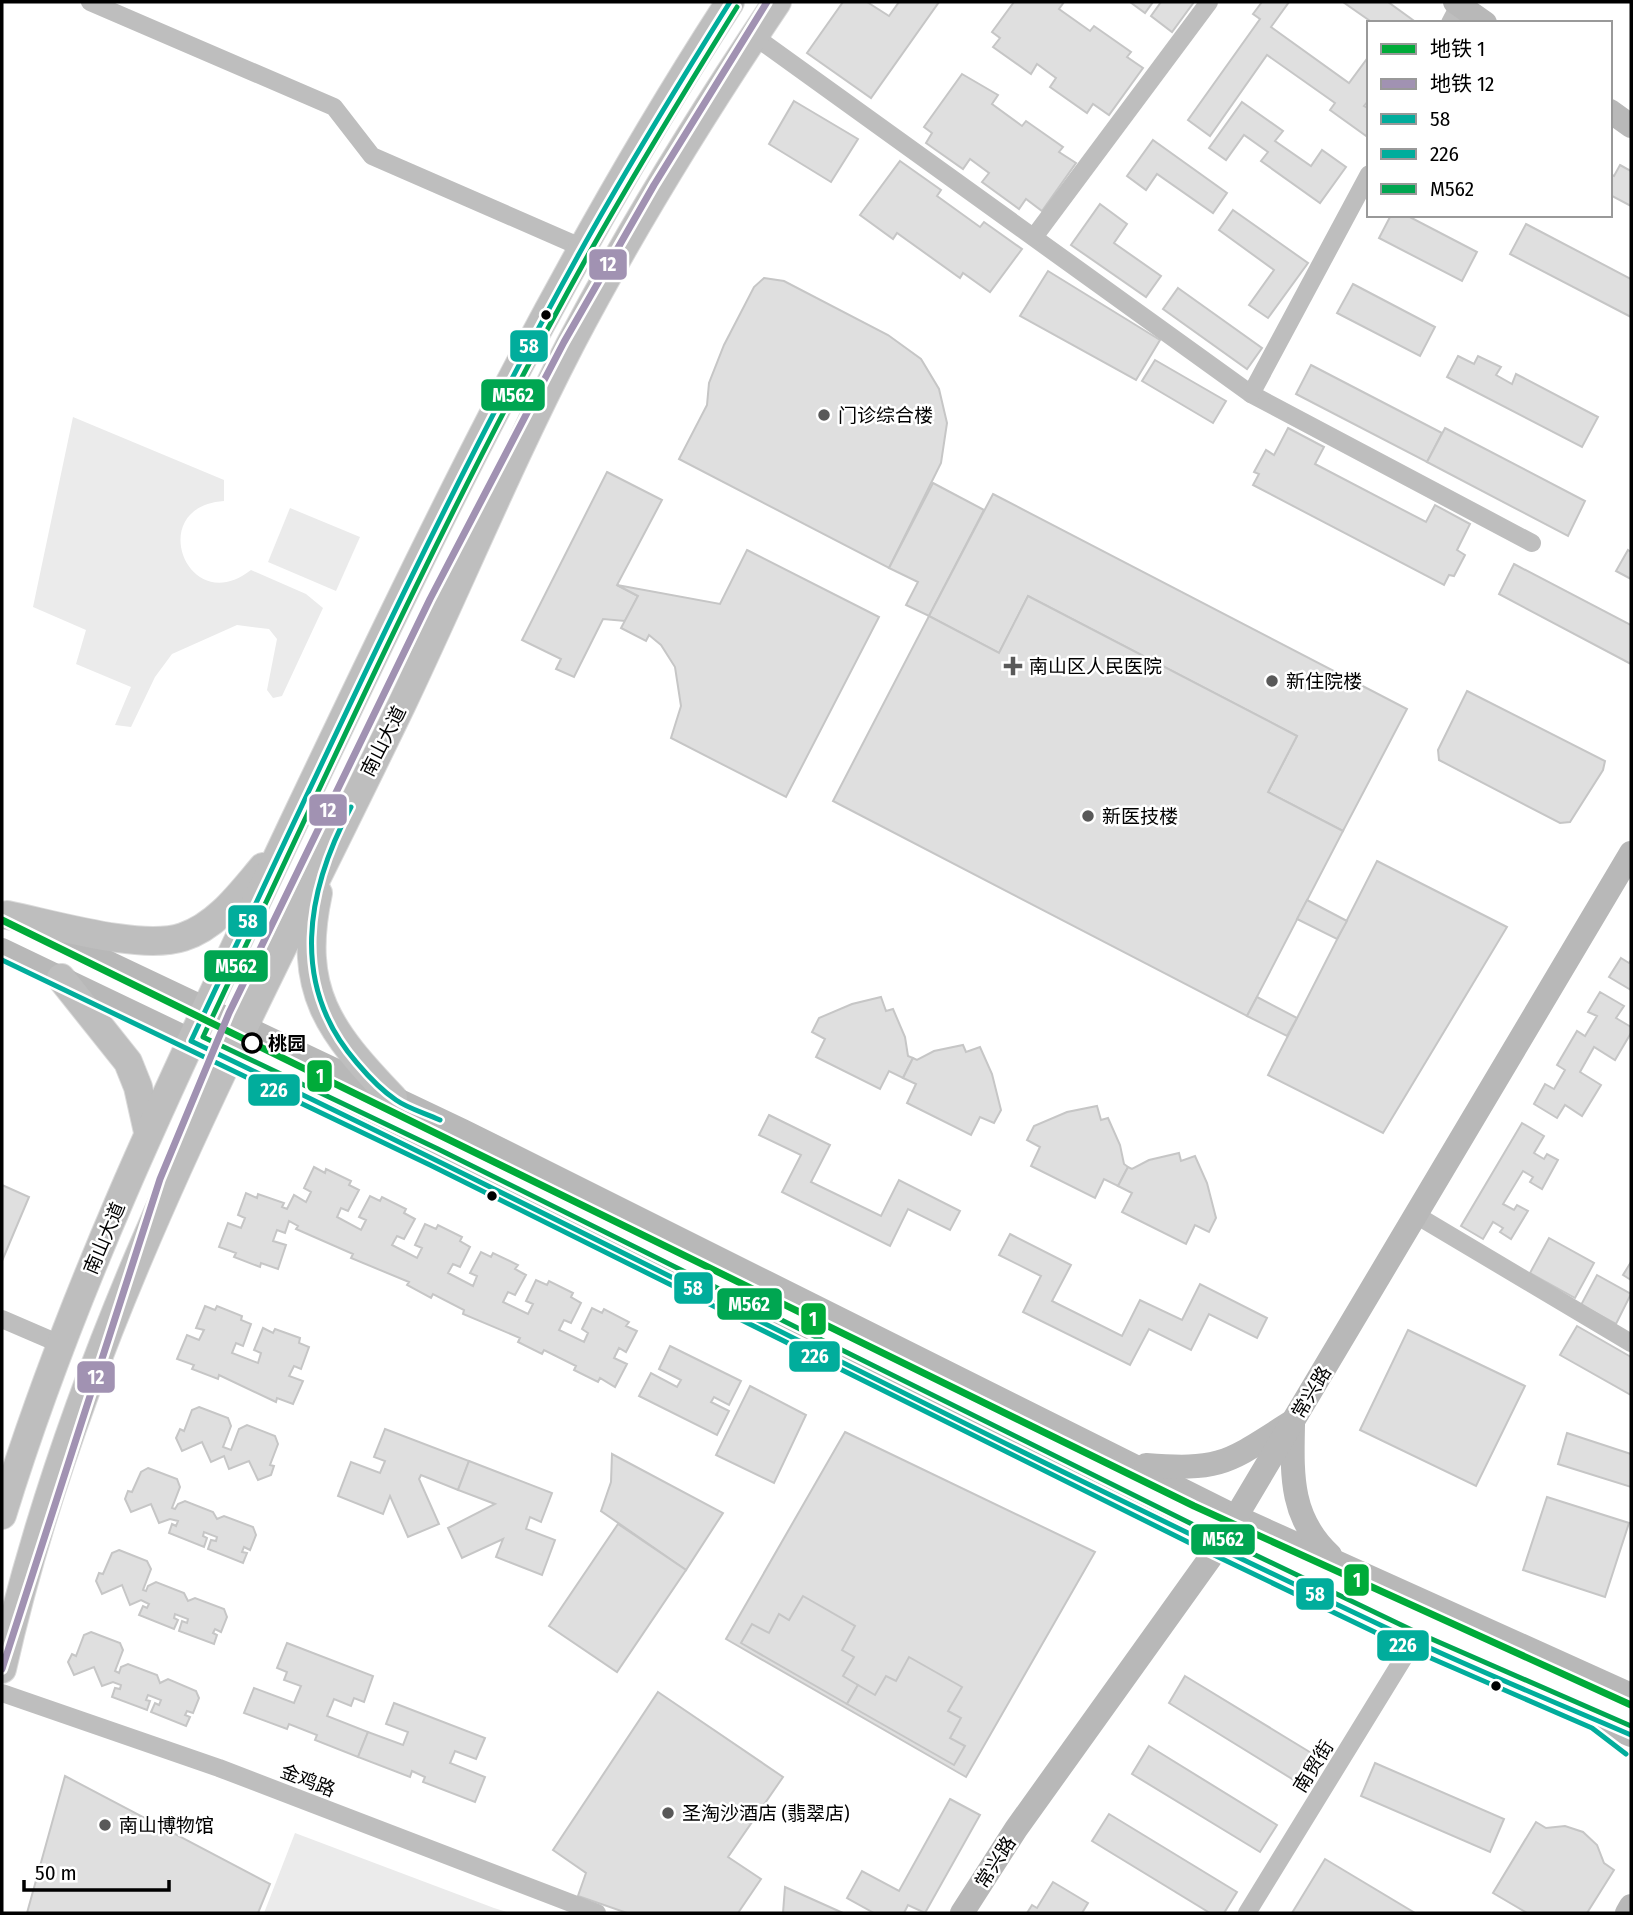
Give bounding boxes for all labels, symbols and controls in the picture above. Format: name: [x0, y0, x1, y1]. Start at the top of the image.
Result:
legend: [1367, 21, 1612, 217]
text: 地铁 1: [1430, 36, 1485, 62]
text: 地铁 12: [1430, 71, 1494, 97]
text: 58: [1430, 106, 1450, 132]
text: 226: [1430, 141, 1459, 167]
text: M562: [1430, 176, 1474, 202]
line badge: 12: [588, 248, 628, 281]
text: 12: [600, 253, 617, 276]
unlabelled marker: [539, 308, 553, 322]
line badge: 58: [509, 329, 549, 363]
text: 58: [519, 335, 539, 358]
line badge: M562: [480, 378, 546, 412]
text: M562: [492, 384, 534, 407]
place label: 门诊综合楼: [838, 404, 933, 427]
marker: 门诊综合楼: [816, 407, 832, 423]
place label: 南山区人民医院: [1029, 655, 1162, 678]
marker: 南山区人民医院: [1003, 656, 1023, 676]
place label: 新住院楼: [1286, 670, 1362, 693]
marker: 新住院楼: [1264, 673, 1280, 689]
street label: 南山大道: [356, 702, 411, 780]
line badge: 12: [308, 793, 348, 827]
text: 12: [320, 799, 337, 822]
place label: 新医技楼: [1102, 805, 1178, 828]
marker: 新医技楼: [1080, 808, 1096, 824]
line badge: 58: [227, 904, 268, 938]
text: 58: [238, 910, 258, 933]
line badge: M562: [203, 949, 269, 983]
text: M562: [215, 955, 257, 978]
place label: 桃园: [268, 1032, 306, 1055]
marker: 桃园: [242, 1033, 262, 1053]
line badge: 1: [306, 1059, 333, 1093]
text: 1: [316, 1065, 324, 1088]
line badge: 226: [247, 1073, 301, 1107]
text: 226: [259, 1079, 288, 1102]
unlabelled marker: [485, 1189, 499, 1203]
street label: 南山大道: [79, 1199, 130, 1278]
line badge: 58: [673, 1271, 714, 1305]
text: 58: [683, 1277, 703, 1300]
line badge: M562: [716, 1287, 783, 1321]
text: M562: [728, 1293, 770, 1316]
line badge: 1: [800, 1302, 827, 1336]
text: 1: [809, 1308, 817, 1331]
line badge: 226: [788, 1340, 841, 1373]
text: 226: [800, 1345, 829, 1368]
line badge: 12: [76, 1360, 116, 1394]
street label: 常兴路: [1287, 1362, 1336, 1423]
text: 12: [88, 1366, 105, 1389]
line badge: M562: [1190, 1523, 1256, 1556]
text: M562: [1202, 1528, 1244, 1551]
line badge: 1: [1343, 1563, 1370, 1597]
text: 1: [1353, 1569, 1361, 1592]
line badge: 58: [1295, 1577, 1335, 1611]
text: 58: [1305, 1583, 1325, 1606]
line badge: 226: [1376, 1629, 1430, 1662]
text: 226: [1388, 1634, 1417, 1657]
unlabelled marker: [1489, 1679, 1503, 1693]
street label: 南贸街: [1289, 1736, 1338, 1797]
street label: 金鸡路: [277, 1760, 339, 1801]
place label: 圣淘沙酒店 (翡翠店): [682, 1802, 850, 1825]
marker: 圣淘沙酒店 (翡翠店): [660, 1805, 676, 1821]
place label: 南山博物馆: [119, 1814, 214, 1837]
marker: 南山博物馆: [97, 1817, 113, 1833]
street label: 常兴路: [970, 1832, 1021, 1892]
scale bar: [24, 1848, 170, 1892]
text: 50 m: [35, 1860, 77, 1886]

